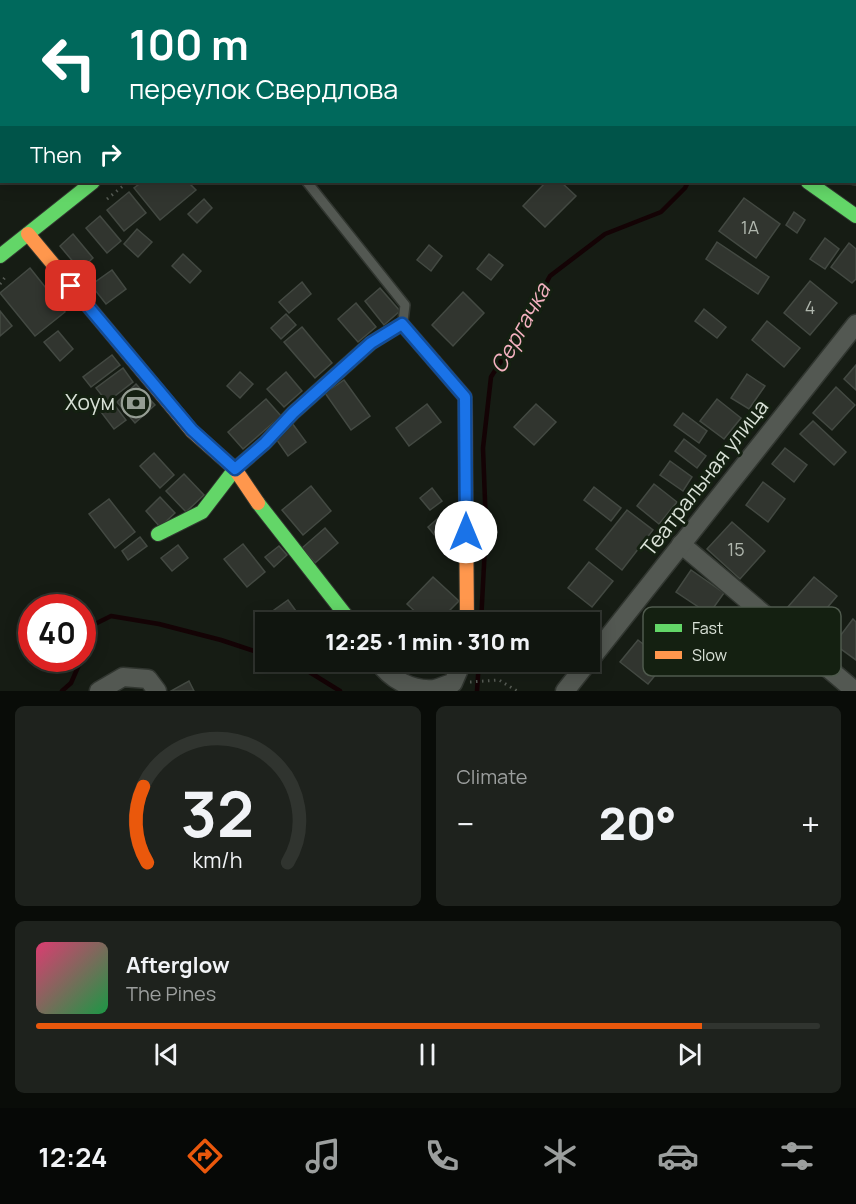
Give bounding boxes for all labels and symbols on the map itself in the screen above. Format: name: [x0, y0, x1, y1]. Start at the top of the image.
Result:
house number: 1А: [741, 215, 760, 239]
pin: [45, 260, 96, 311]
water label: Сергачка: [483, 276, 558, 378]
house number: 4: [805, 295, 815, 319]
bank icon: Хоум: [120, 387, 152, 419]
place label: Хоум: [65, 388, 115, 416]
street label: Театральная улица: [634, 393, 774, 562]
position arrow: [434, 500, 498, 564]
house number: 15: [727, 537, 745, 561]
speed limit sign: 40: [18, 594, 96, 672]
legend: [643, 607, 841, 676]
text: Fast: [692, 617, 723, 639]
text: Slow: [692, 644, 727, 666]

